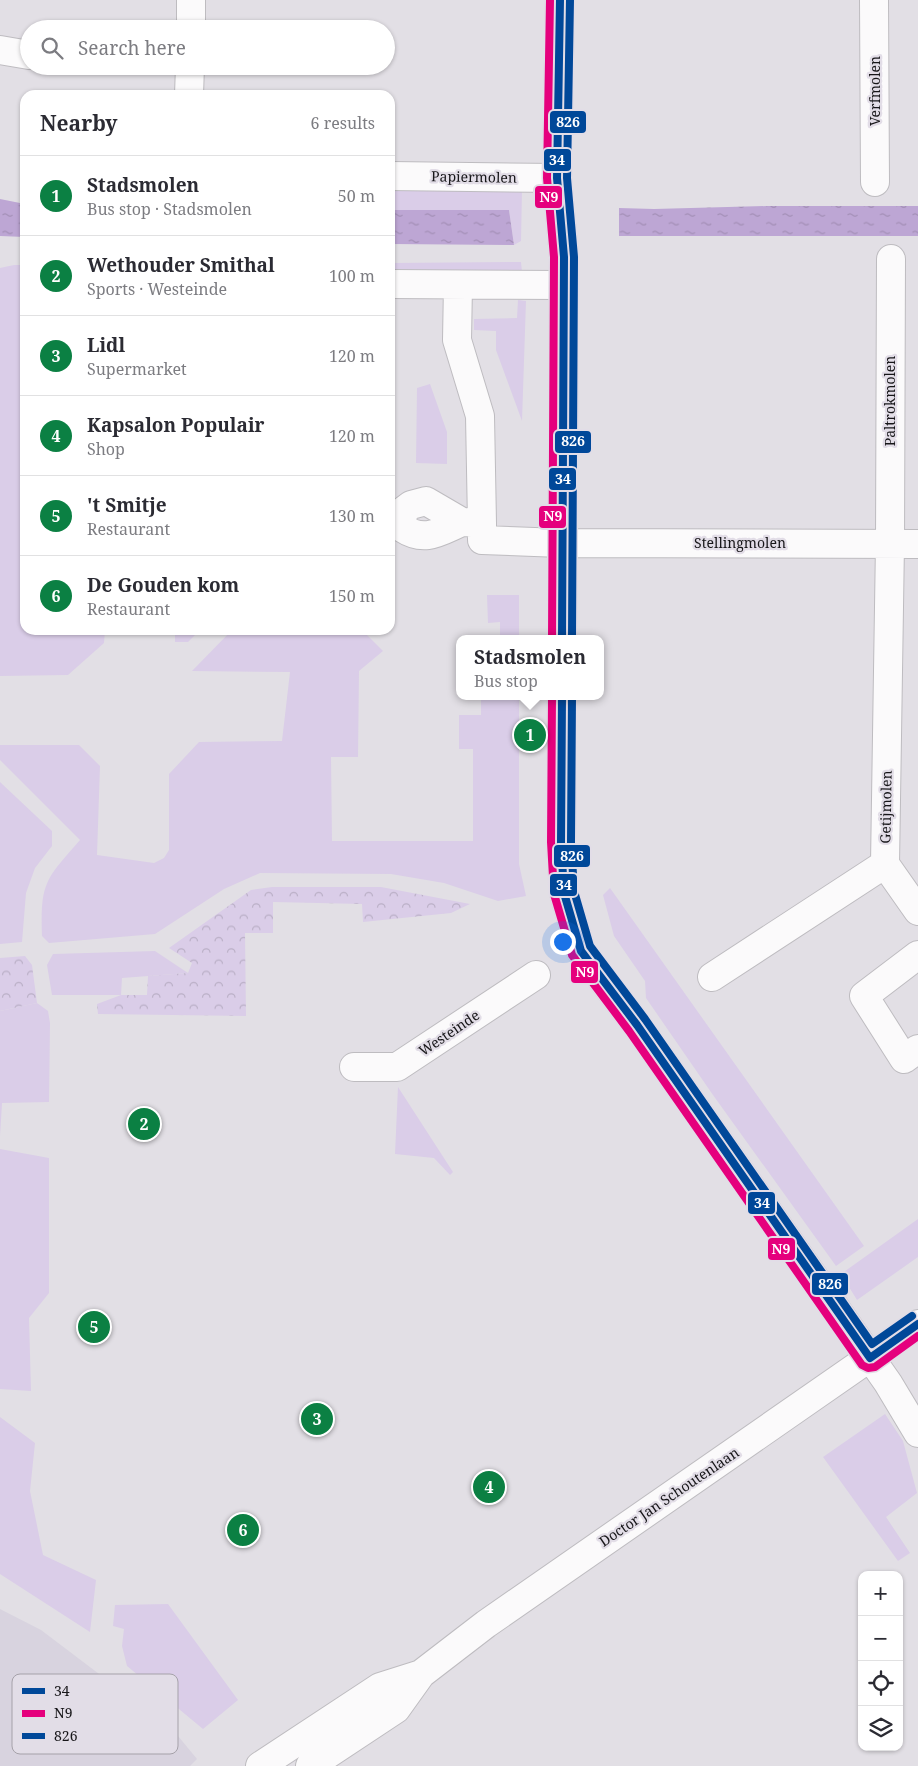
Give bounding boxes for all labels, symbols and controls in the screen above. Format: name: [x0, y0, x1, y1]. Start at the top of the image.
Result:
search box: [20, 20, 395, 75]
icon: search: [38, 34, 66, 62]
text: Search here: [78, 35, 186, 61]
street label: Verfmolen: [865, 56, 884, 126]
text: Nearby: [40, 109, 118, 137]
line badge: 826: [549, 110, 587, 134]
text: 6 results: [311, 112, 375, 134]
text: 826: [556, 112, 580, 131]
line badge: 34: [543, 148, 572, 172]
text: 34: [549, 150, 565, 169]
street label: Papiermolen: [431, 166, 517, 187]
text: Stadsmolen: [87, 172, 199, 198]
text: 1: [51, 185, 61, 207]
text: 50 m: [338, 185, 375, 207]
line badge: N9: [534, 185, 563, 209]
text: N9: [540, 187, 559, 206]
text: Bus stop · Stadsmolen: [87, 198, 252, 220]
text: Wethouder Smithal: [87, 252, 275, 278]
text: 2: [51, 265, 61, 287]
text: 100 m: [329, 265, 375, 287]
text: Sports · Westeinde: [87, 278, 227, 300]
text: Lidl: [87, 332, 125, 358]
text: 3: [51, 345, 61, 367]
text: 120 m: [329, 345, 375, 367]
street label: Paltrokmolen: [880, 356, 899, 446]
text: Supermarket: [87, 358, 187, 380]
text: Kapsalon Populair: [87, 412, 265, 438]
text: 4: [51, 425, 61, 447]
text: 120 m: [329, 425, 375, 447]
line badge: 826: [554, 430, 592, 454]
text: 826: [561, 431, 585, 450]
text: Shop: [87, 438, 125, 460]
line badge: 34: [548, 467, 577, 491]
text: 34: [555, 469, 571, 488]
text: 't Smitje: [87, 492, 167, 518]
text: 5: [51, 505, 61, 527]
text: 130 m: [329, 505, 375, 527]
line badge: N9: [538, 505, 567, 529]
text: N9: [544, 506, 563, 525]
text: Restaurant: [87, 518, 170, 540]
street label: Stellingmolen: [694, 533, 786, 552]
text: De Gouden kom: [87, 572, 239, 598]
text: 6: [51, 585, 61, 607]
text: 150 m: [329, 585, 375, 607]
text: Restaurant: [87, 598, 170, 620]
popup: [456, 635, 604, 700]
text: Stadsmolen: [474, 644, 586, 670]
text: Bus stop: [474, 670, 538, 692]
pin: 1: [514, 716, 546, 754]
street label: Getijmolen: [875, 770, 896, 844]
line badge: 826: [553, 844, 591, 868]
text: 826: [560, 846, 584, 865]
line badge: 34: [549, 873, 578, 897]
text: 34: [556, 875, 572, 894]
your location: [550, 929, 576, 955]
line badge: N9: [570, 960, 599, 984]
text: N9: [576, 962, 595, 981]
street label: Westeinde: [415, 1005, 483, 1060]
pin: 2: [128, 1105, 160, 1143]
line badge: 34: [747, 1191, 776, 1215]
text: 34: [754, 1193, 770, 1212]
line badge: N9: [767, 1237, 796, 1261]
text: N9: [772, 1239, 791, 1258]
line badge: 826: [811, 1272, 849, 1296]
text: 826: [818, 1274, 842, 1293]
pin: 5: [78, 1308, 110, 1346]
pin: 3: [301, 1400, 333, 1438]
street label: Doctor Jan Schoutenlaan: [595, 1443, 742, 1551]
pin: 4: [473, 1468, 505, 1506]
pin: 6: [227, 1511, 259, 1549]
map controls: [858, 1571, 903, 1751]
button: +: [858, 1571, 903, 1616]
button: −: [858, 1616, 903, 1661]
button: locate: [858, 1661, 903, 1706]
legend: [12, 1674, 178, 1754]
text: 34: [54, 1681, 70, 1700]
text: N9: [54, 1703, 73, 1722]
button: layers: [858, 1706, 903, 1751]
text: 826: [54, 1726, 78, 1745]

